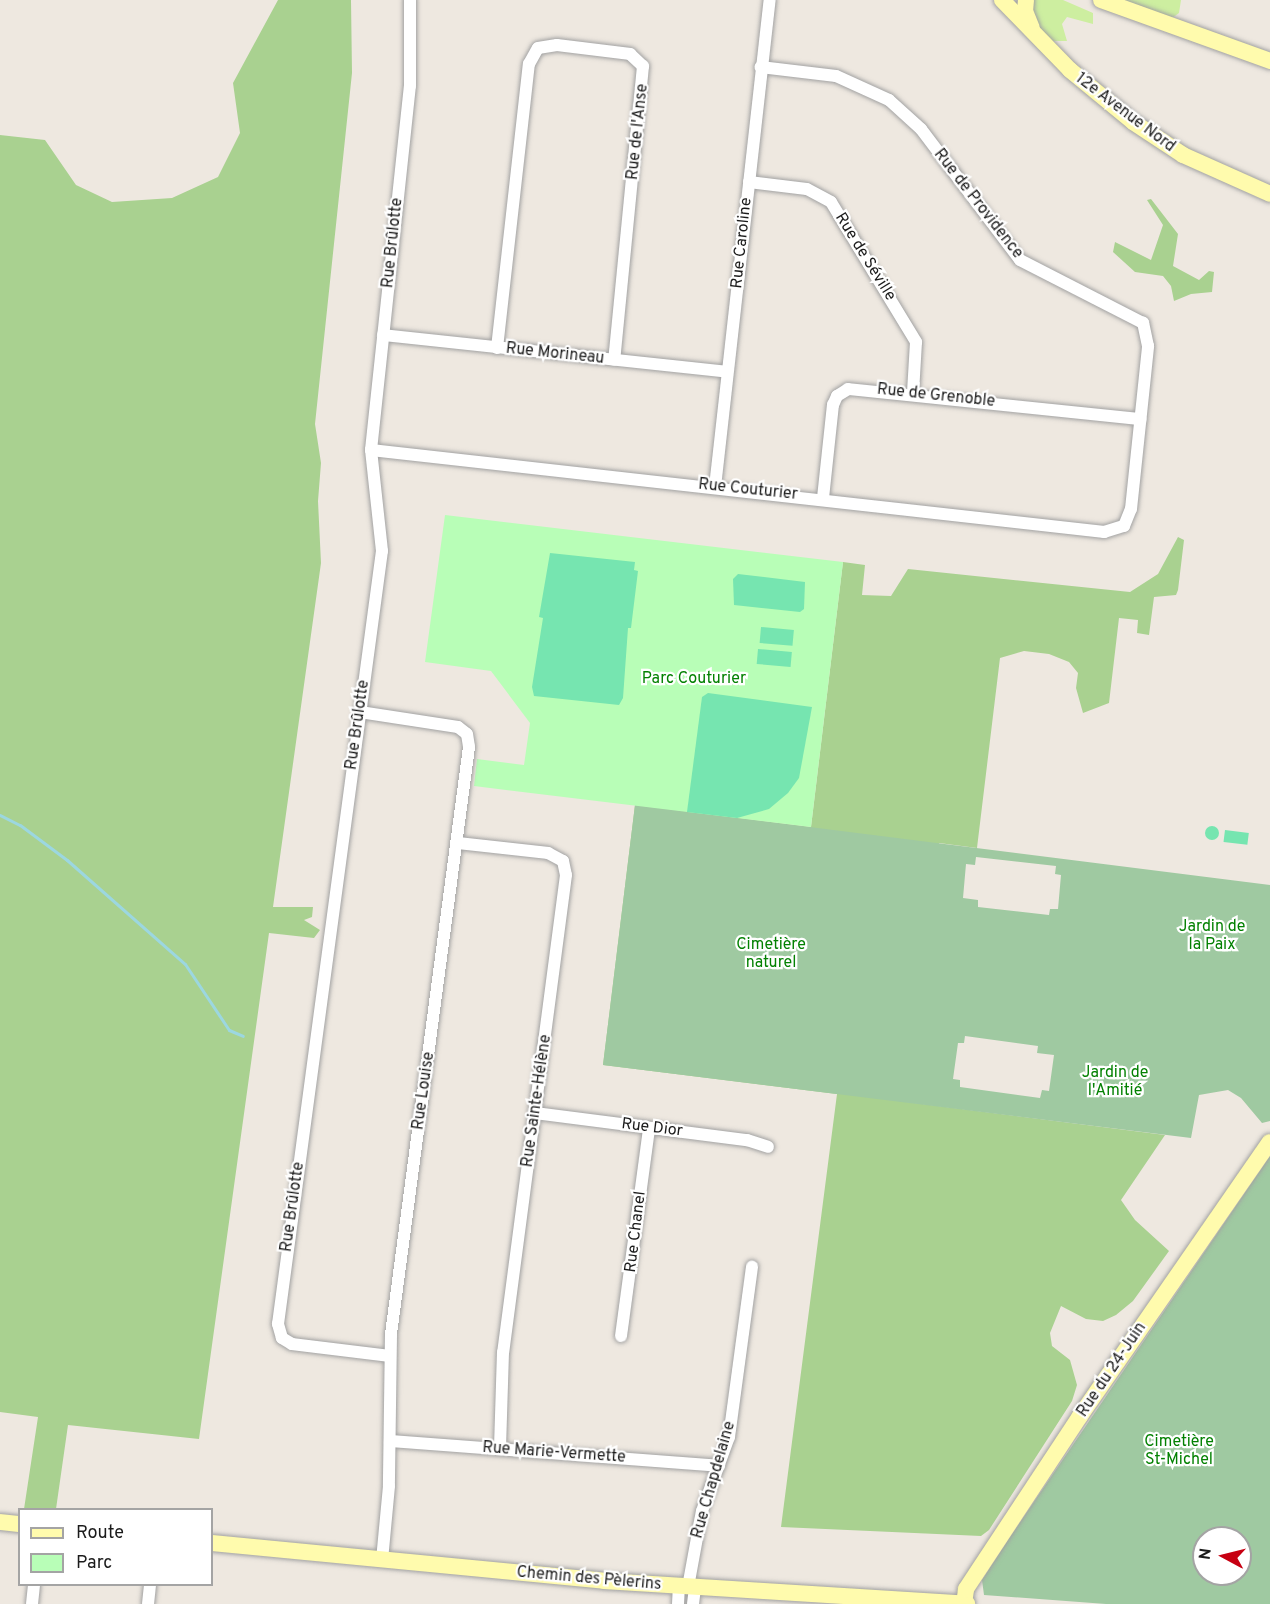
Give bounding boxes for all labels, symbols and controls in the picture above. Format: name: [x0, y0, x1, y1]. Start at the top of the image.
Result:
street label: 12e Avenue Nord: [1071, 69, 1179, 157]
street label: Rue de l'Anse: [623, 83, 653, 181]
street label: Rue de Providence: [929, 145, 1027, 263]
street label: Rue Caroline: [728, 196, 756, 290]
street label: Rue Brûlotte: [379, 197, 407, 289]
street label: Rue de Séville: [830, 209, 900, 305]
street label: Rue Morineau: [505, 339, 605, 369]
street label: Rue de Grenoble: [876, 380, 996, 412]
street label: Rue Couturier: [697, 475, 799, 505]
park label: Parc Couturier: [642, 669, 746, 689]
street label: Rue Brûlotte: [342, 679, 374, 771]
park label: Jardin de la Paix: [1179, 917, 1245, 955]
park label: Cimetière naturel: [736, 935, 806, 973]
street label: Rue Sainte-Hélène: [518, 1033, 556, 1169]
street label: Rue Louise: [409, 1051, 439, 1131]
park label: Jardin de l'Amitié: [1082, 1063, 1148, 1101]
street label: Rue Dior: [620, 1115, 684, 1141]
street label: Rue Brûlotte: [277, 1161, 309, 1253]
street label: Rue Chanel: [621, 1190, 651, 1274]
street label: Rue du 24-Juin: [1073, 1319, 1151, 1421]
street label: Rue Chapdelaine: [688, 1419, 740, 1541]
park label: Cimetière St-Michel: [1144, 1432, 1214, 1470]
street label: Rue Marie-Vermette: [482, 1438, 626, 1468]
legend: [18, 1508, 213, 1586]
text: Route: [76, 1522, 124, 1545]
north arrow: [1192, 1526, 1252, 1586]
text: N: [1195, 1547, 1217, 1561]
text: Parc: [76, 1552, 112, 1575]
street label: Chemin des Pèlerins: [516, 1563, 662, 1595]

